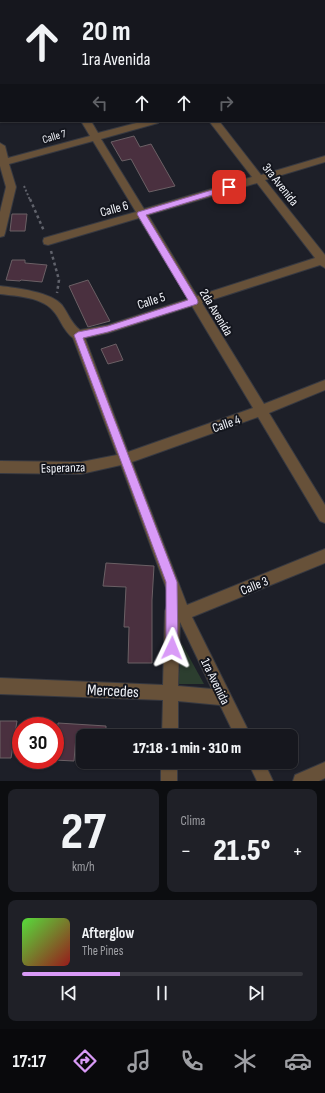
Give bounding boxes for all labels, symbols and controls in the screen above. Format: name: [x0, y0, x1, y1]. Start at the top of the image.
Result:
text: 20 m: [82, 15, 131, 48]
icon: ahead: [16, 16, 68, 68]
text: 1ra Avenida: [82, 49, 151, 70]
icon: left: [89, 92, 111, 114]
icon: ahead: [131, 92, 153, 114]
icon: ahead: [173, 92, 195, 114]
icon: right: [215, 92, 237, 114]
street label: Calle 7: [41, 127, 68, 146]
street label: 3ra Avenida: [259, 160, 302, 209]
pin: [212, 170, 246, 204]
icon: arrive: [218, 176, 240, 198]
street label: Calle 6: [98, 197, 131, 221]
street label: 2da Avenida: [196, 286, 236, 339]
street label: Calle 5: [135, 289, 167, 313]
street label: Calle 4: [210, 412, 243, 436]
street label: Esperanza: [41, 459, 86, 477]
street label: Calle 3: [238, 573, 271, 599]
position arrow: [151, 627, 193, 669]
street label: 1ra Avenida: [197, 656, 233, 707]
street label: Mercedes: [87, 681, 140, 702]
speed limit sign: 30: [12, 717, 64, 769]
text: 17:18 · 1 min · 310 m: [133, 739, 241, 758]
text: 27: [61, 801, 106, 864]
text: Clima: [181, 813, 205, 829]
text: 21.5°: [213, 833, 270, 869]
text: −: [181, 838, 191, 865]
text: +: [292, 838, 303, 865]
text: km/h: [72, 859, 94, 875]
text: Afterglow: [82, 924, 134, 943]
text: The Pines: [82, 943, 123, 959]
icon: previous: [58, 982, 80, 1004]
icon: pause: [151, 982, 173, 1004]
icon: next: [245, 982, 267, 1004]
icon: directions: [71, 1047, 99, 1075]
icon: music: [125, 1047, 153, 1075]
icon: phone: [178, 1047, 206, 1075]
icon: climate: [231, 1047, 259, 1075]
icon: car: [284, 1047, 312, 1075]
text: 17:17: [13, 1051, 46, 1072]

